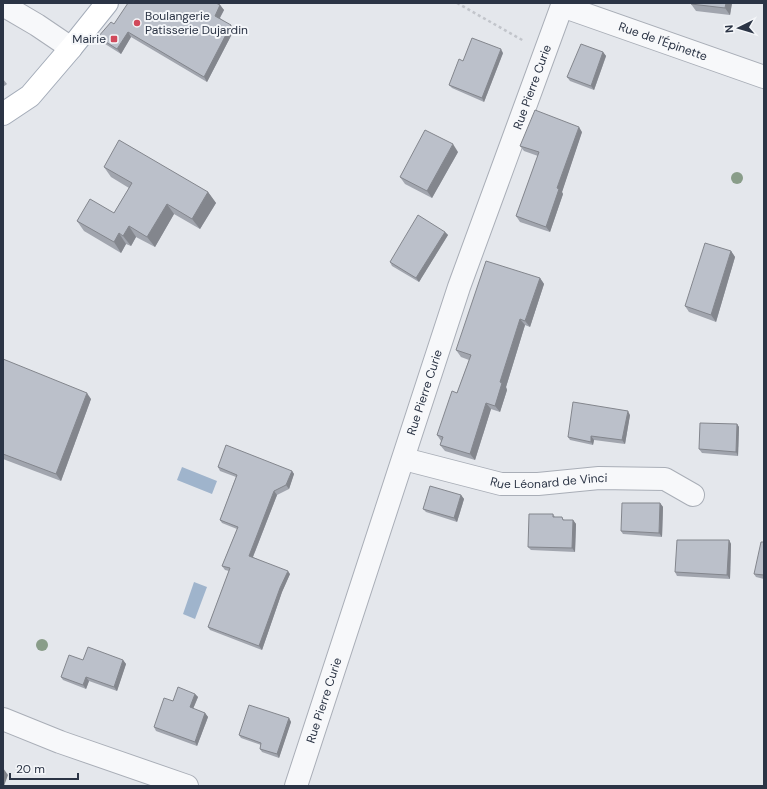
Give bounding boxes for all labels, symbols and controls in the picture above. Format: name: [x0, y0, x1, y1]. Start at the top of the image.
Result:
place label: Boulangerie Patisserie Dujardin: [145, 8, 248, 38]
north arrow: [719, 8, 759, 48]
marker: Boulangerie Patisserie Dujardin: [132, 18, 142, 28]
street label: Rue de l'Épinette: [616, 19, 710, 65]
text: N: [722, 24, 736, 33]
place label: Mairie: [72, 31, 106, 47]
marker: Mairie: [109, 34, 119, 44]
street label: Rue Pierre Curie: [509, 42, 555, 132]
street label: Rue Pierre Curie: [403, 347, 446, 437]
street label: Rue Léonard de Vinci: [488, 470, 608, 493]
street label: Rue Pierre Curie: [303, 655, 345, 745]
scale bar: [10, 755, 78, 781]
text: 20 m: [16, 761, 45, 777]

